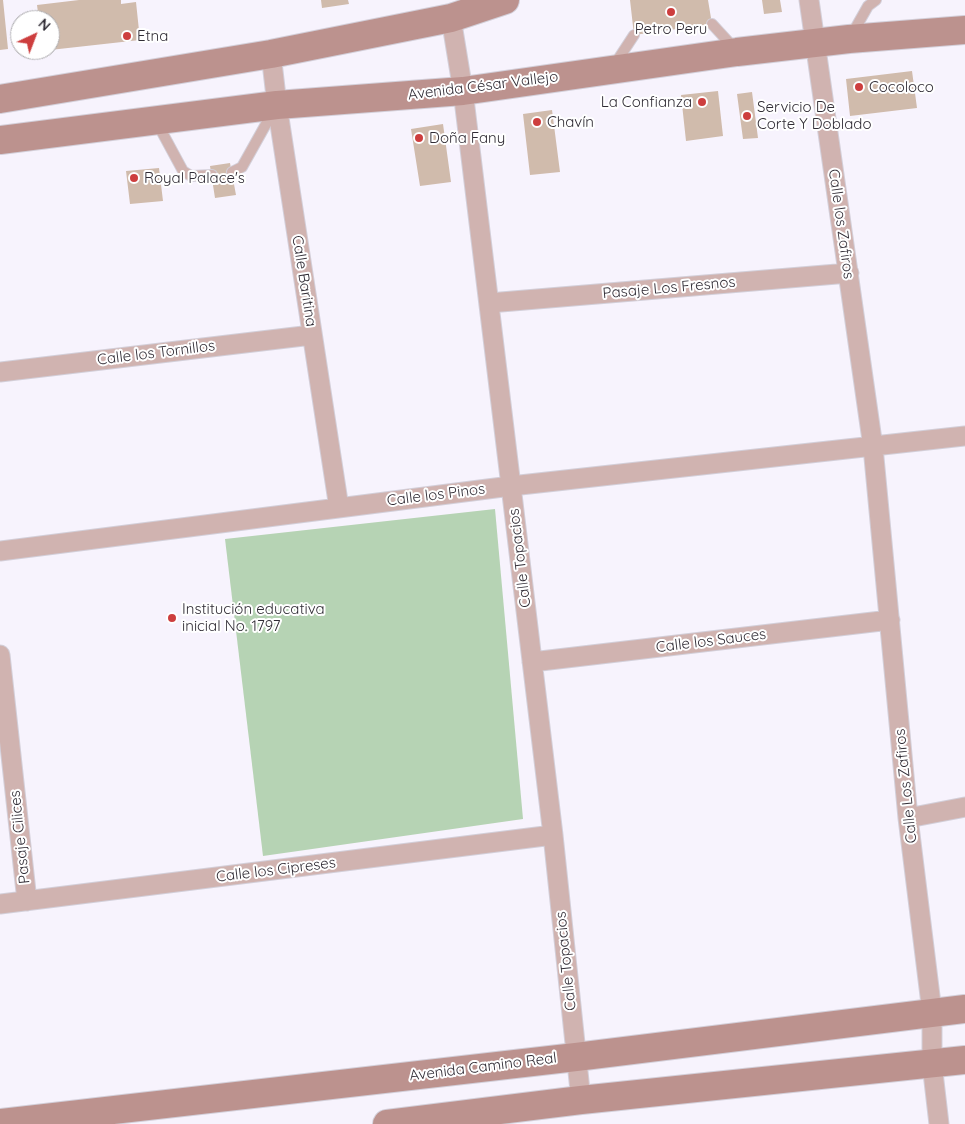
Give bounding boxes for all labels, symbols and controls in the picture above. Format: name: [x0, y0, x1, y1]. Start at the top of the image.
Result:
marker: Petro Peru: [665, 6, 677, 18]
north arrow: [10, 10, 60, 60]
text: N: [35, 15, 54, 35]
place label: Petro Peru: [635, 20, 707, 38]
place label: Etna: [137, 27, 168, 45]
marker: Etna: [121, 30, 133, 42]
street label: Avenida César Vallejo: [407, 68, 559, 104]
place label: Cocoloco: [869, 78, 934, 96]
marker: Cocoloco: [853, 81, 865, 93]
place label: La Confianza: [601, 93, 692, 111]
marker: La Confianza: [696, 96, 708, 108]
place label: Servicio De Corte Y Doblado: [757, 98, 871, 133]
marker: Servicio De Corte Y Doblado: [741, 110, 753, 122]
place label: Chavín: [547, 113, 594, 131]
marker: Chavín: [531, 116, 543, 128]
place label: Doña Fany: [429, 129, 505, 147]
marker: Doña Fany: [413, 132, 425, 144]
street label: Calle los Zafiros: [824, 168, 858, 280]
place label: Royal Palace's: [144, 169, 245, 187]
marker: Royal Palace's: [128, 172, 140, 184]
street label: Calle Baritina: [288, 234, 320, 328]
street label: Pasaje Los Fresnos: [602, 273, 736, 303]
street label: Calle los Tornillos: [96, 337, 216, 369]
street label: Calle los Pinos: [386, 480, 486, 510]
street label: Calle Topacios: [505, 507, 535, 609]
place label: Institución educativa inicial No. 1797: [182, 600, 325, 635]
marker: Institución educativa inicial No. 1797: [166, 612, 178, 624]
street label: Calle los Sauces: [655, 625, 767, 657]
street label: Calle Los Zafiros: [891, 728, 921, 844]
street label: Pasaje Cilices: [6, 789, 34, 885]
street label: Calle los Cipreses: [215, 854, 337, 886]
street label: Calle Topacios: [552, 910, 580, 1012]
street label: Avenida Camino Real: [408, 1049, 558, 1085]

